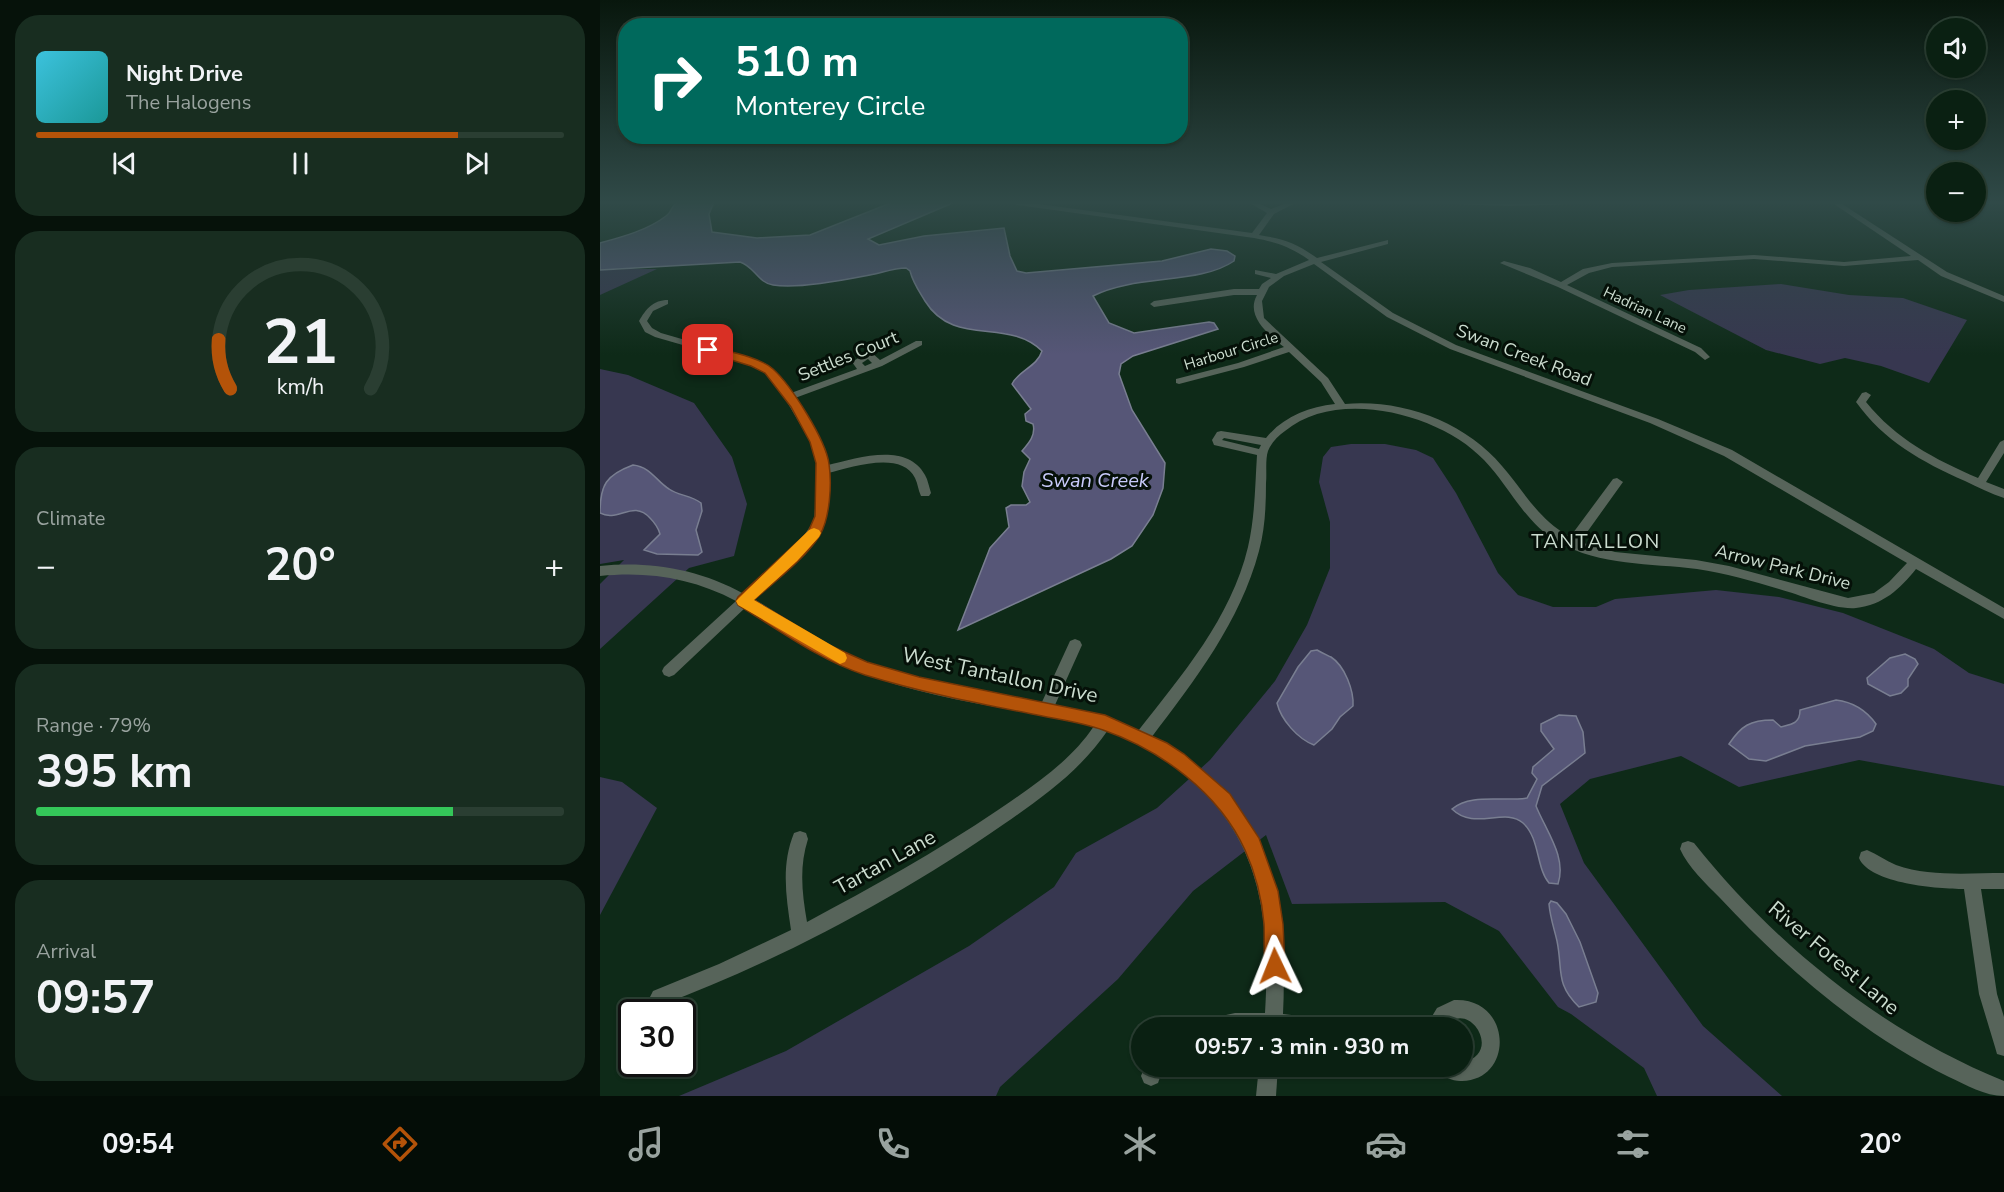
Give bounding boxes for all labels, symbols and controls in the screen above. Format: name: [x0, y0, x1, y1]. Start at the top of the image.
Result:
map controls: [1926, 18, 1986, 222]
button: sound: [1926, 18, 1986, 78]
text: 510 m: [735, 34, 859, 91]
icon: right: [636, 42, 714, 120]
text: Night Drive: [126, 59, 243, 89]
text: Monterey Circle: [735, 88, 925, 125]
text: The Halogens: [126, 89, 251, 116]
button: +: [1926, 90, 1986, 150]
icon: previous: [108, 147, 141, 180]
icon: pause: [284, 147, 317, 180]
icon: next: [460, 147, 493, 180]
button: −: [1926, 162, 1986, 222]
street label: Hadrian Lane: [1600, 282, 1690, 338]
text: 21: [263, 300, 337, 385]
street label: Swan Creek Road: [1453, 318, 1595, 392]
pin: [682, 324, 733, 375]
street label: Settles Court: [794, 325, 902, 387]
street label: Harbour Circle: [1181, 327, 1281, 375]
icon: arrive: [691, 333, 724, 366]
text: km/h: [276, 372, 324, 402]
water label: Swan Creek: [1041, 467, 1150, 494]
text: Climate: [36, 505, 105, 532]
district label: TANTALLON: [1531, 528, 1661, 555]
text: 20°: [264, 535, 336, 596]
street label: Arrow Park Drive: [1713, 539, 1853, 595]
text: −: [36, 544, 56, 589]
text: +: [544, 544, 564, 589]
street label: West Tantallon Drive: [900, 641, 1100, 709]
text: Range · 79%: [36, 712, 151, 739]
text: 395 km: [36, 742, 193, 803]
street label: Tartan Lane: [829, 823, 941, 901]
street label: River Forest Lane: [1762, 895, 1906, 1021]
position arrow: [1243, 934, 1307, 998]
text: Arrival: [36, 938, 96, 965]
text: 09:57: [36, 968, 155, 1029]
speed limit sign: 30: [618, 999, 696, 1077]
text: 09:57 · 3 min · 930 m: [1195, 1032, 1409, 1062]
icon: directions: [379, 1123, 421, 1165]
icon: music: [625, 1123, 667, 1165]
icon: phone: [872, 1123, 914, 1165]
icon: climate: [1119, 1123, 1161, 1165]
icon: car: [1365, 1123, 1407, 1165]
icon: filters: [1612, 1123, 1654, 1165]
text: 09:54: [102, 1126, 174, 1163]
text: 20°: [1859, 1126, 1902, 1163]

